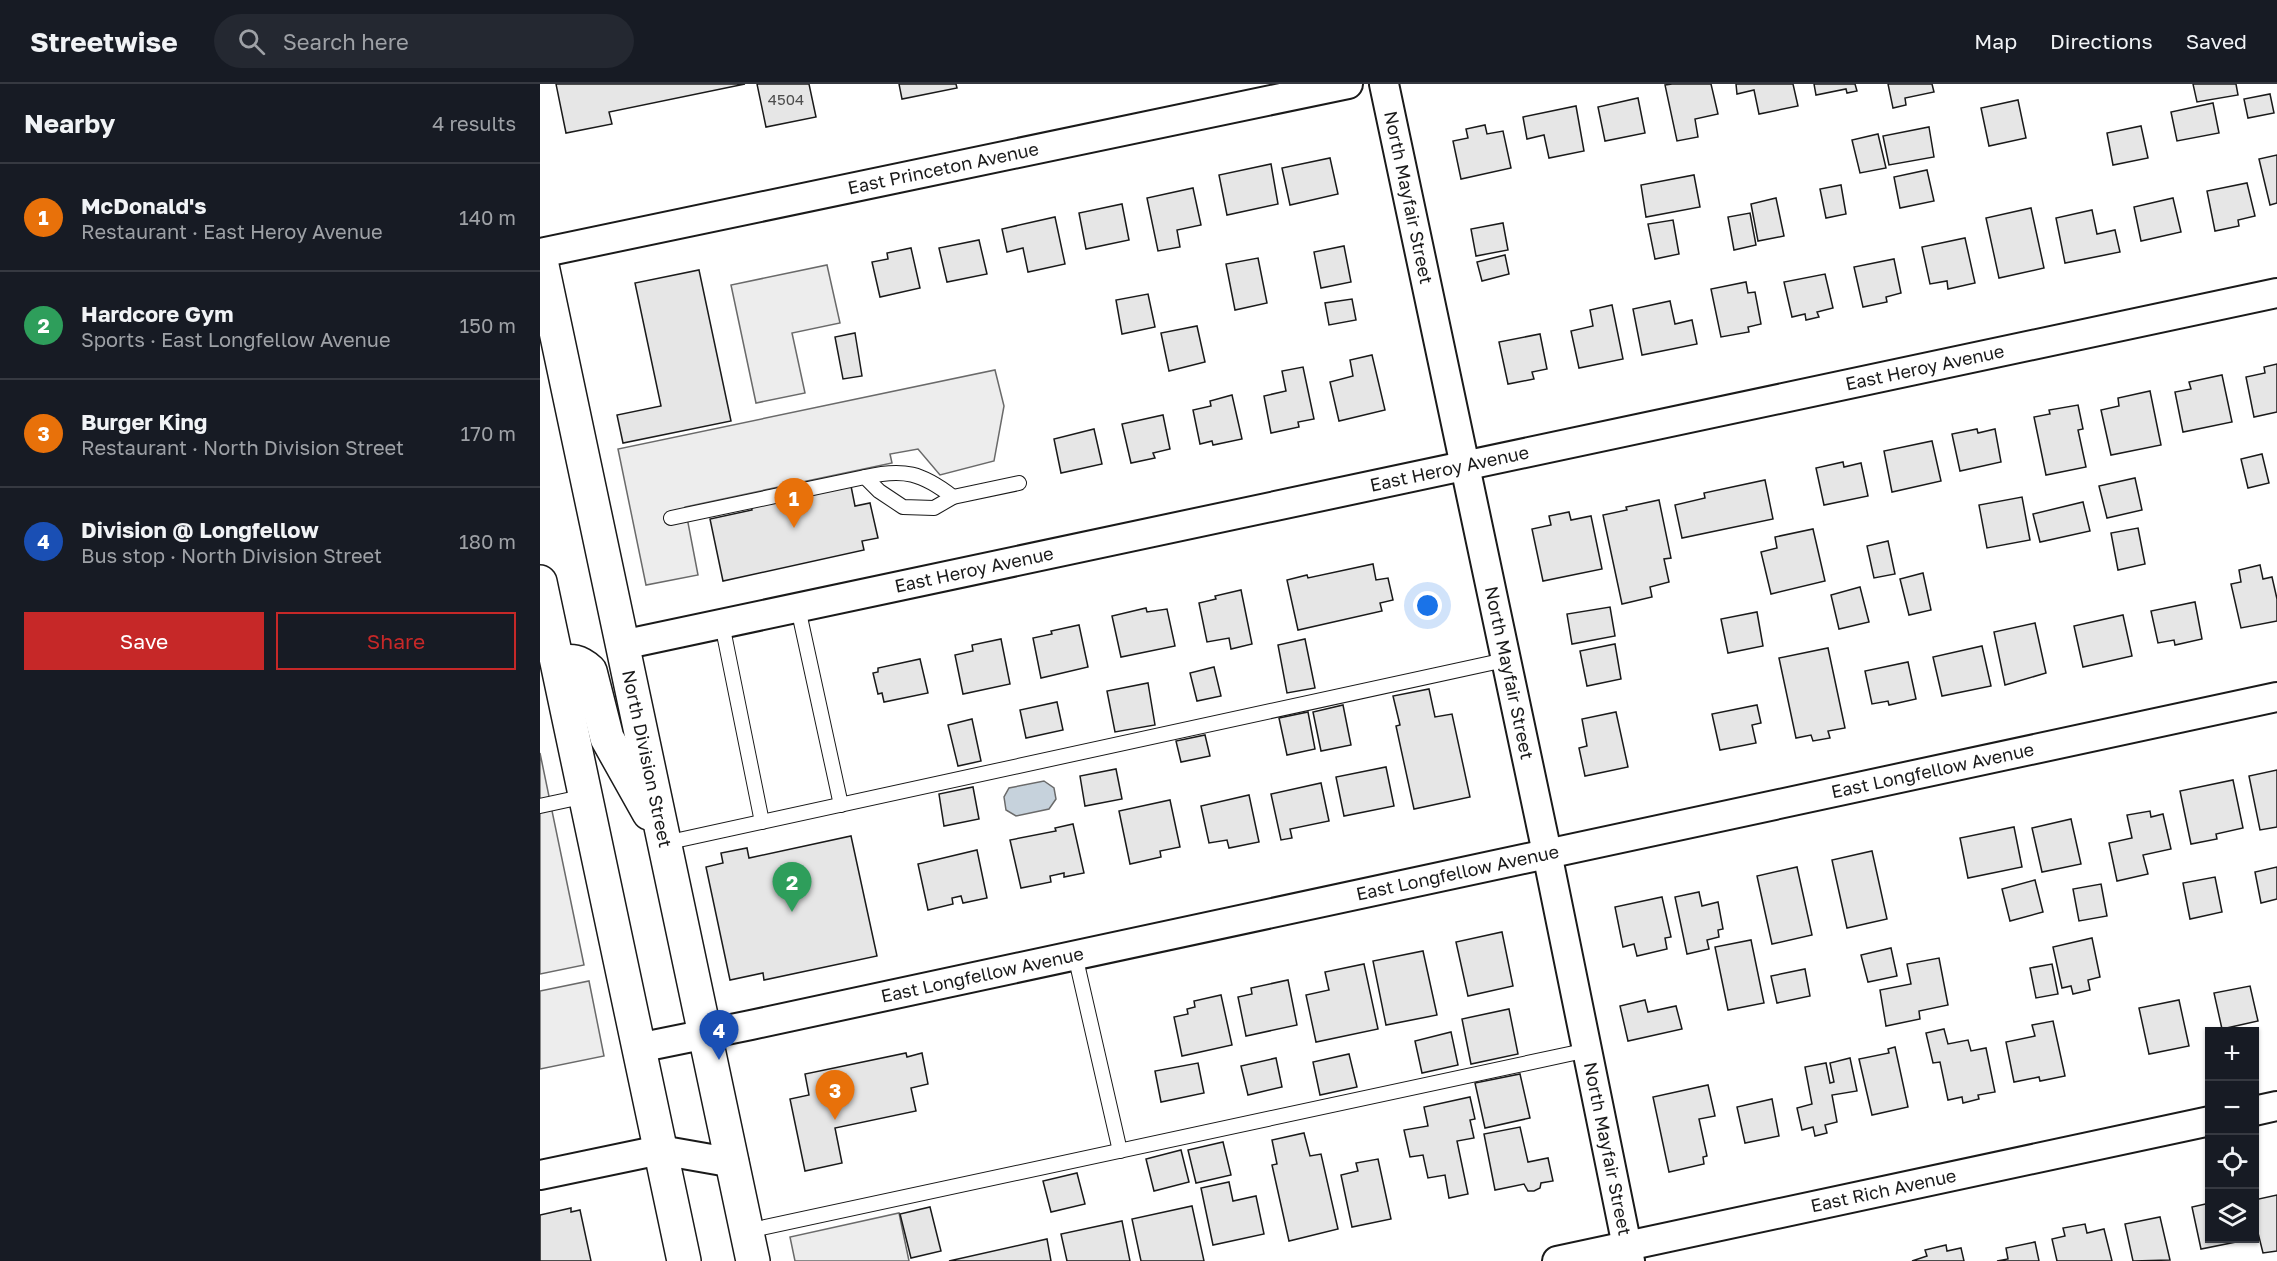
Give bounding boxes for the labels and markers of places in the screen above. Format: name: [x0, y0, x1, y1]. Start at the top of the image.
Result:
pin: 1: [774, 478, 814, 528]
pin: 2: [772, 862, 812, 912]
pin: 4: [700, 1010, 738, 1060]
pin: 3: [816, 1070, 854, 1120]

